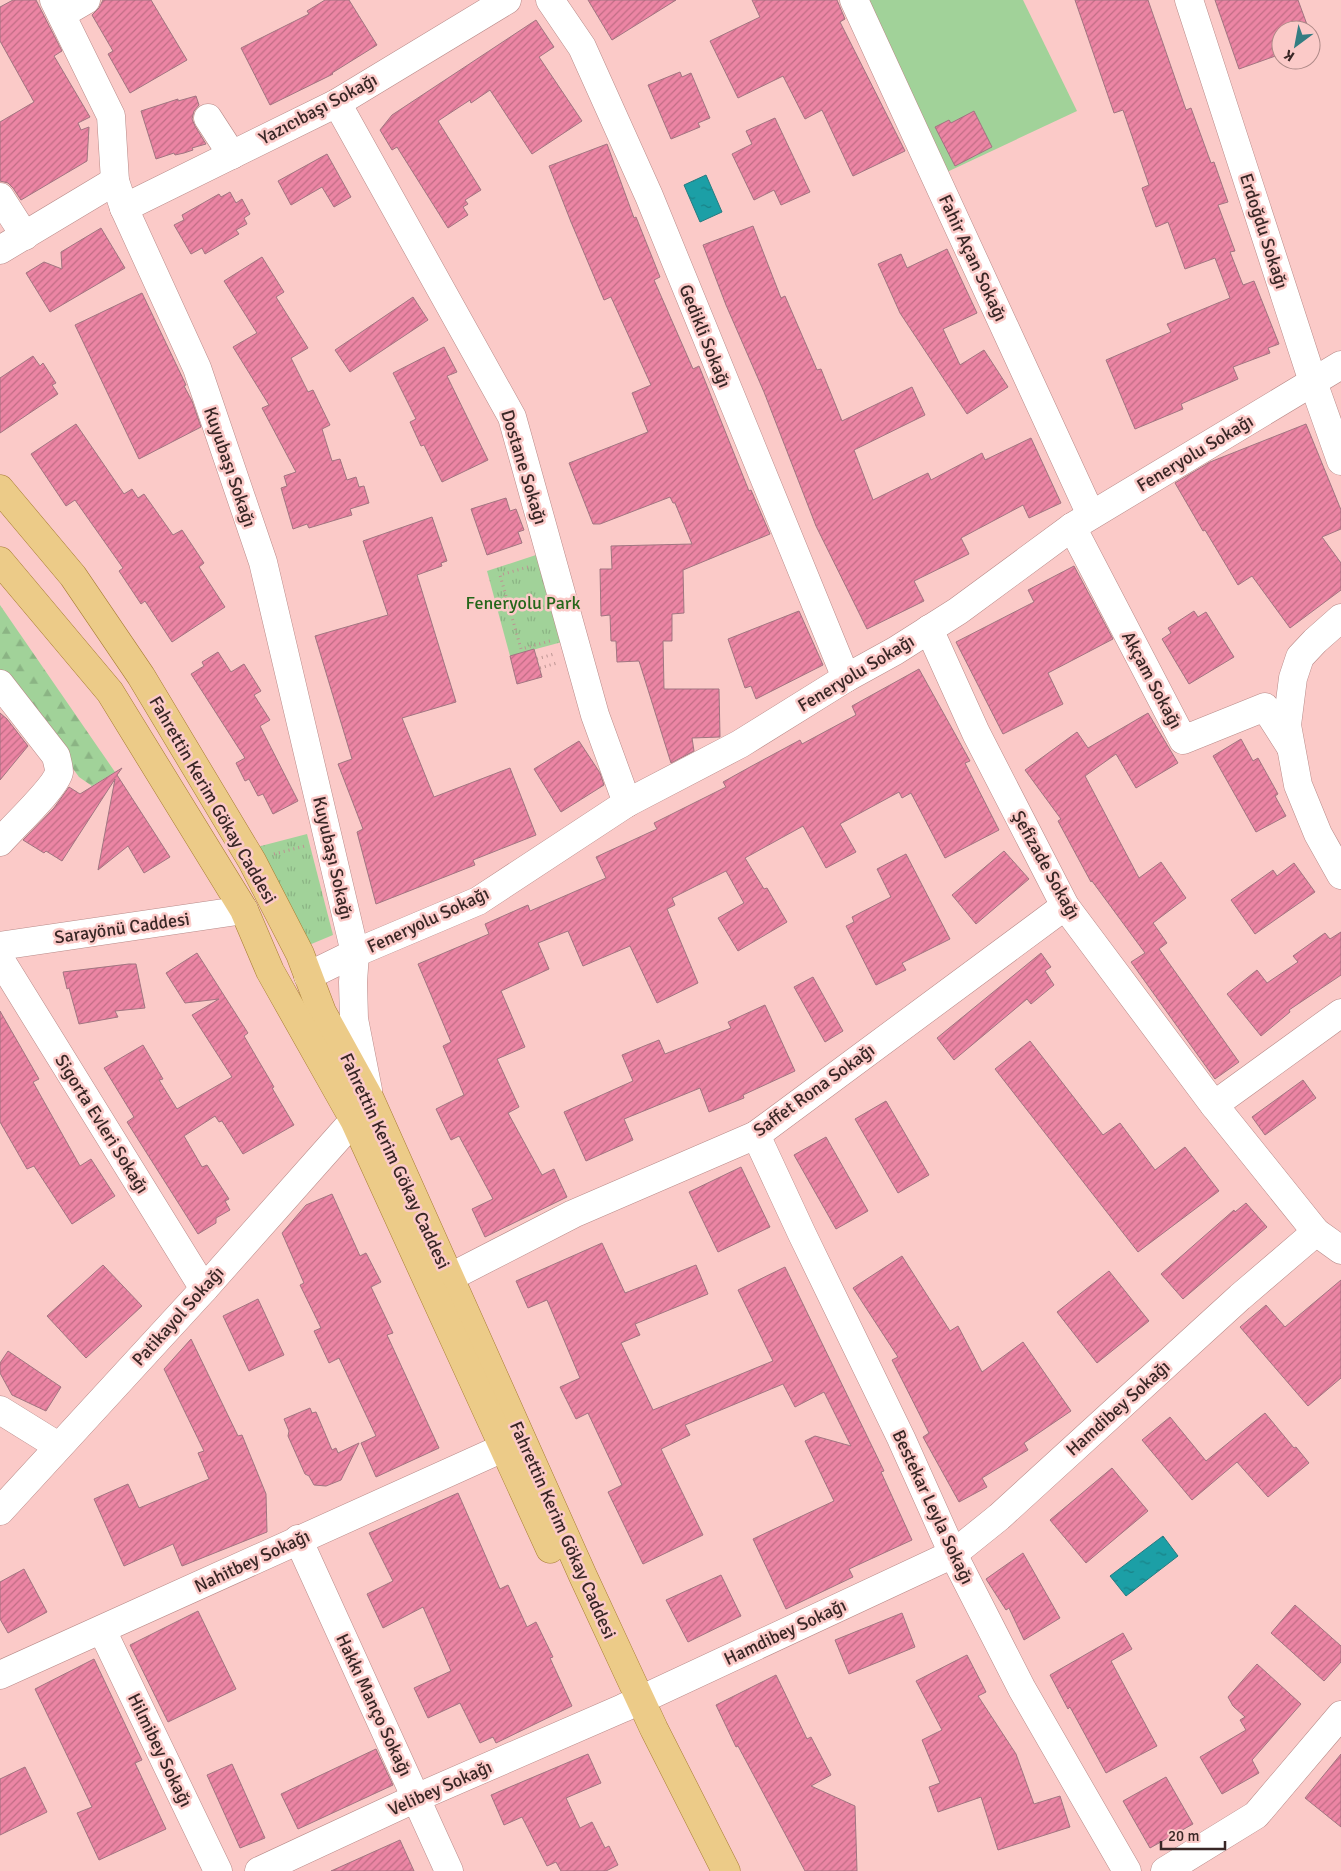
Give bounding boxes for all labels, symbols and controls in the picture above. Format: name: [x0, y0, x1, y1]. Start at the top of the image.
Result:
north arrow: [1271, 20, 1321, 70]
text: K: [1281, 46, 1298, 65]
street label: Yazıcıbaşı Sokağı: [255, 69, 381, 149]
street label: Erdoğdu Sokağı: [1235, 170, 1293, 292]
street label: Fahir Açan Sokağı: [934, 191, 1012, 325]
street label: Gedikli Sokağı: [674, 281, 736, 391]
street label: Kuyubaşı Sokağı: [199, 404, 261, 530]
street label: Dostane Sokağı: [496, 407, 552, 527]
street label: Feneryolu Sokağı: [1133, 410, 1257, 496]
park label: Feneryolu Park: [466, 592, 580, 614]
street label: Akçam Sokağı: [1117, 627, 1187, 733]
street label: Feneryolu Sokağı: [794, 630, 918, 716]
street label: Fahrettin Kerim Gökay Caddesi: [145, 692, 281, 908]
street label: Kuyubaşı Sokağı: [308, 794, 358, 922]
street label: Şefizade Sokağı: [1007, 807, 1085, 923]
street label: Feneryolu Sokağı: [363, 882, 493, 958]
street label: Sarayönü Caddesi: [53, 908, 191, 948]
street label: Saffet Rona Sokağı: [749, 1039, 879, 1141]
street label: Fahrettin Kerim Gökay Caddesi: [335, 1049, 455, 1273]
street label: Sigorta Evleri Sokağı: [50, 1050, 154, 1198]
street label: Patikayol Sokağı: [127, 1262, 229, 1370]
street label: Hamdibey Sokağı: [1061, 1356, 1175, 1460]
street label: Fahrettin Kerim Gökay Caddesi: [505, 1418, 621, 1642]
street label: Bestekar Leyla Sokağı: [888, 1426, 978, 1588]
street label: Nahitbey Sokağı: [191, 1525, 313, 1597]
street label: Hamdibey Sokağı: [720, 1594, 850, 1670]
street label: Hakkı Manço Sokağı: [331, 1630, 417, 1780]
street label: Hilmibey Sokağı: [123, 1689, 197, 1811]
street label: Velibey Sokağı: [385, 1755, 495, 1821]
scale bar: [1161, 1818, 1225, 1850]
text: 20 m: [1168, 1827, 1199, 1845]

